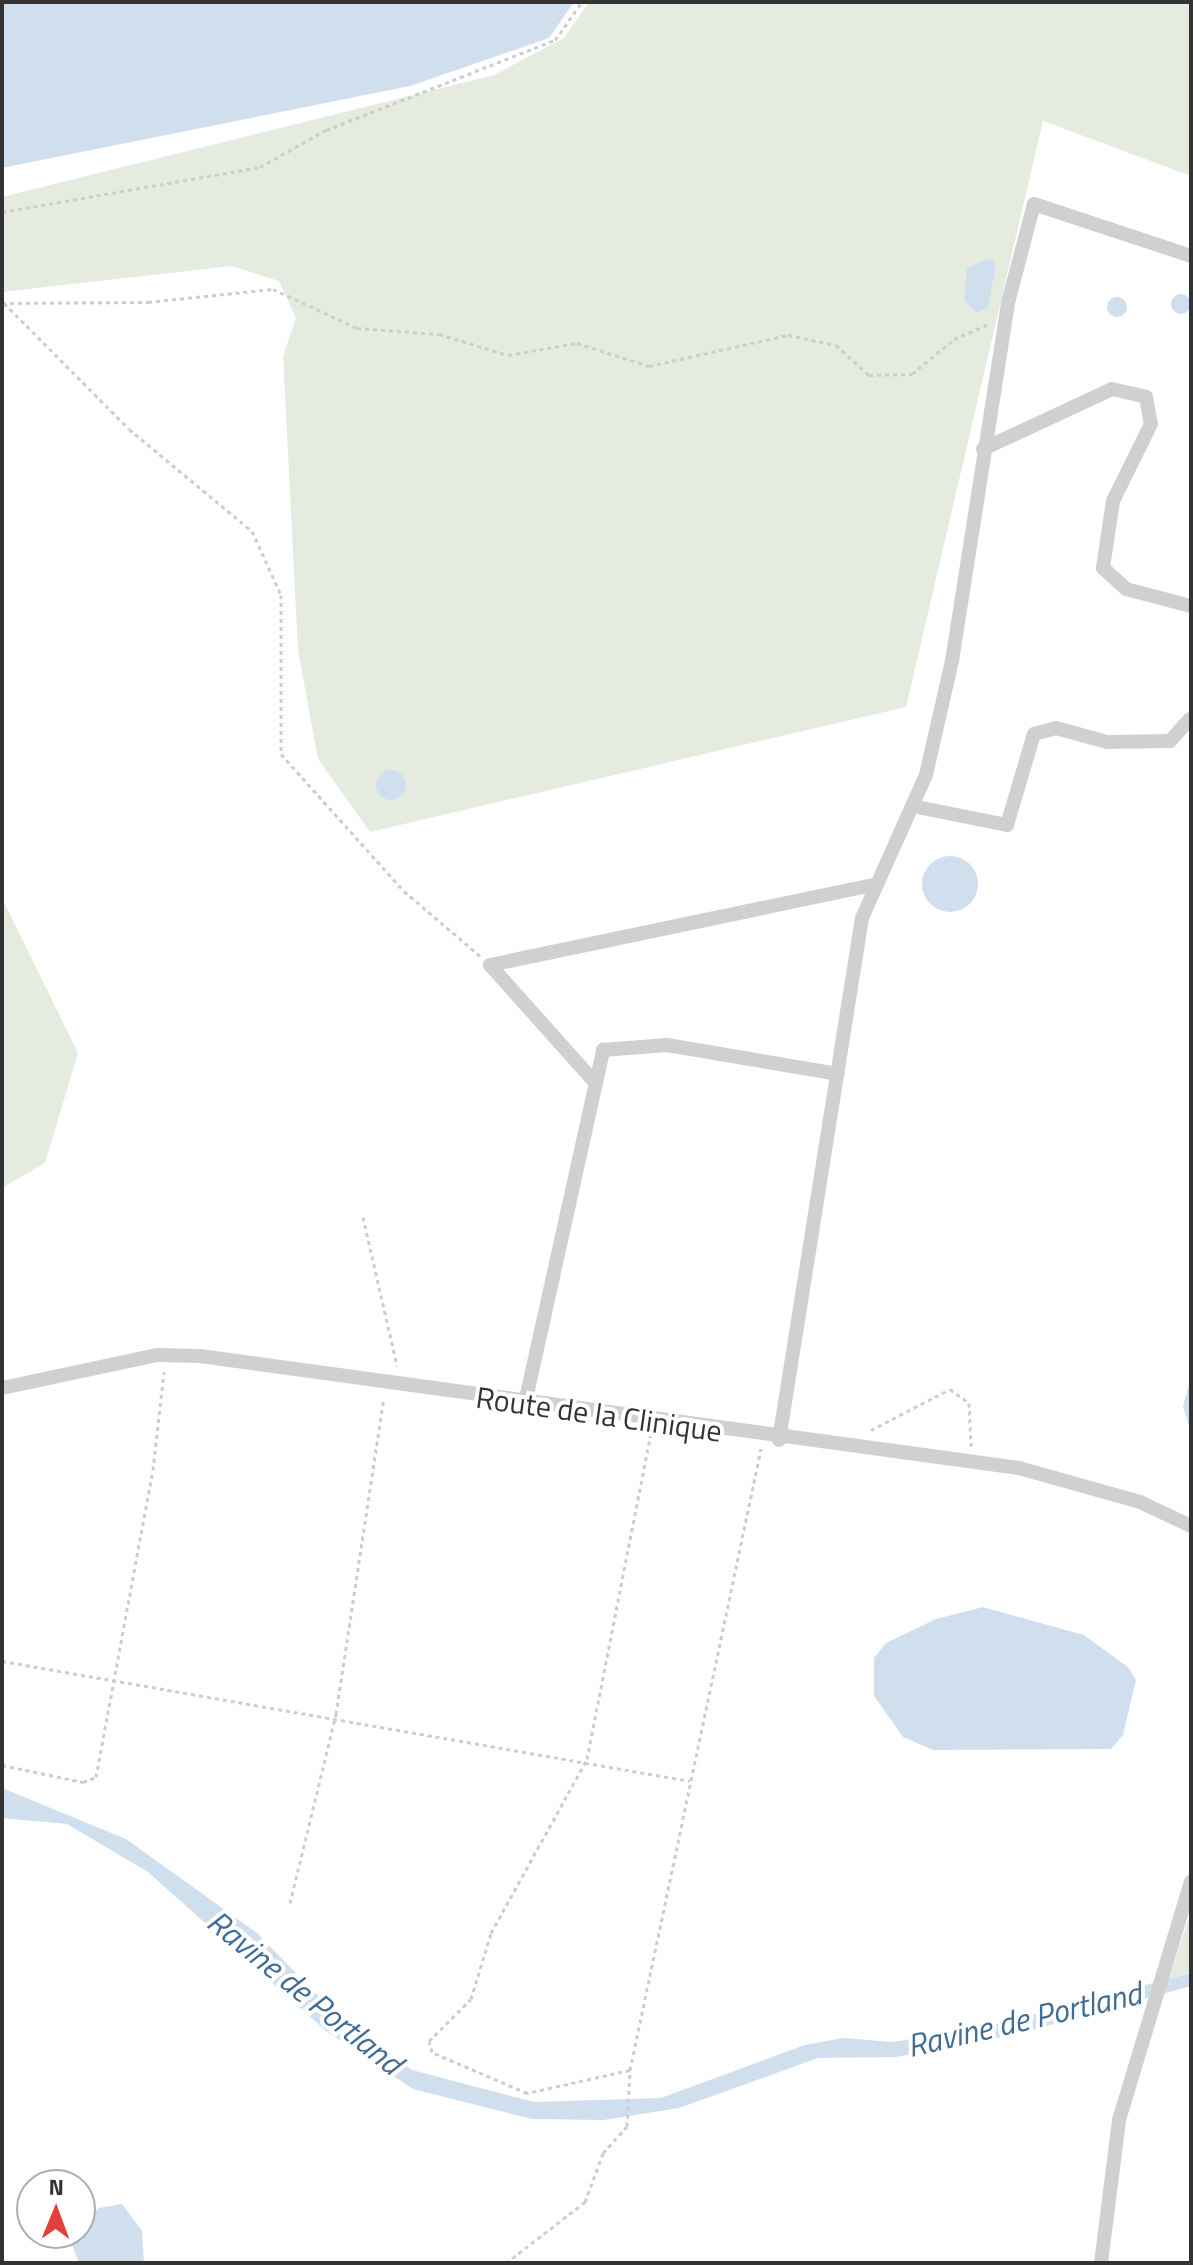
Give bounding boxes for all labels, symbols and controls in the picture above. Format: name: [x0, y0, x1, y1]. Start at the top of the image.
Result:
street label: Route de la Clinique: [474, 1379, 724, 1449]
water label: Ravine de Portland: [200, 1902, 410, 2082]
water label: Ravine de Portland: [903, 1973, 1145, 2065]
north arrow: [16, 2169, 96, 2249]
text: N: [48, 2170, 64, 2204]

